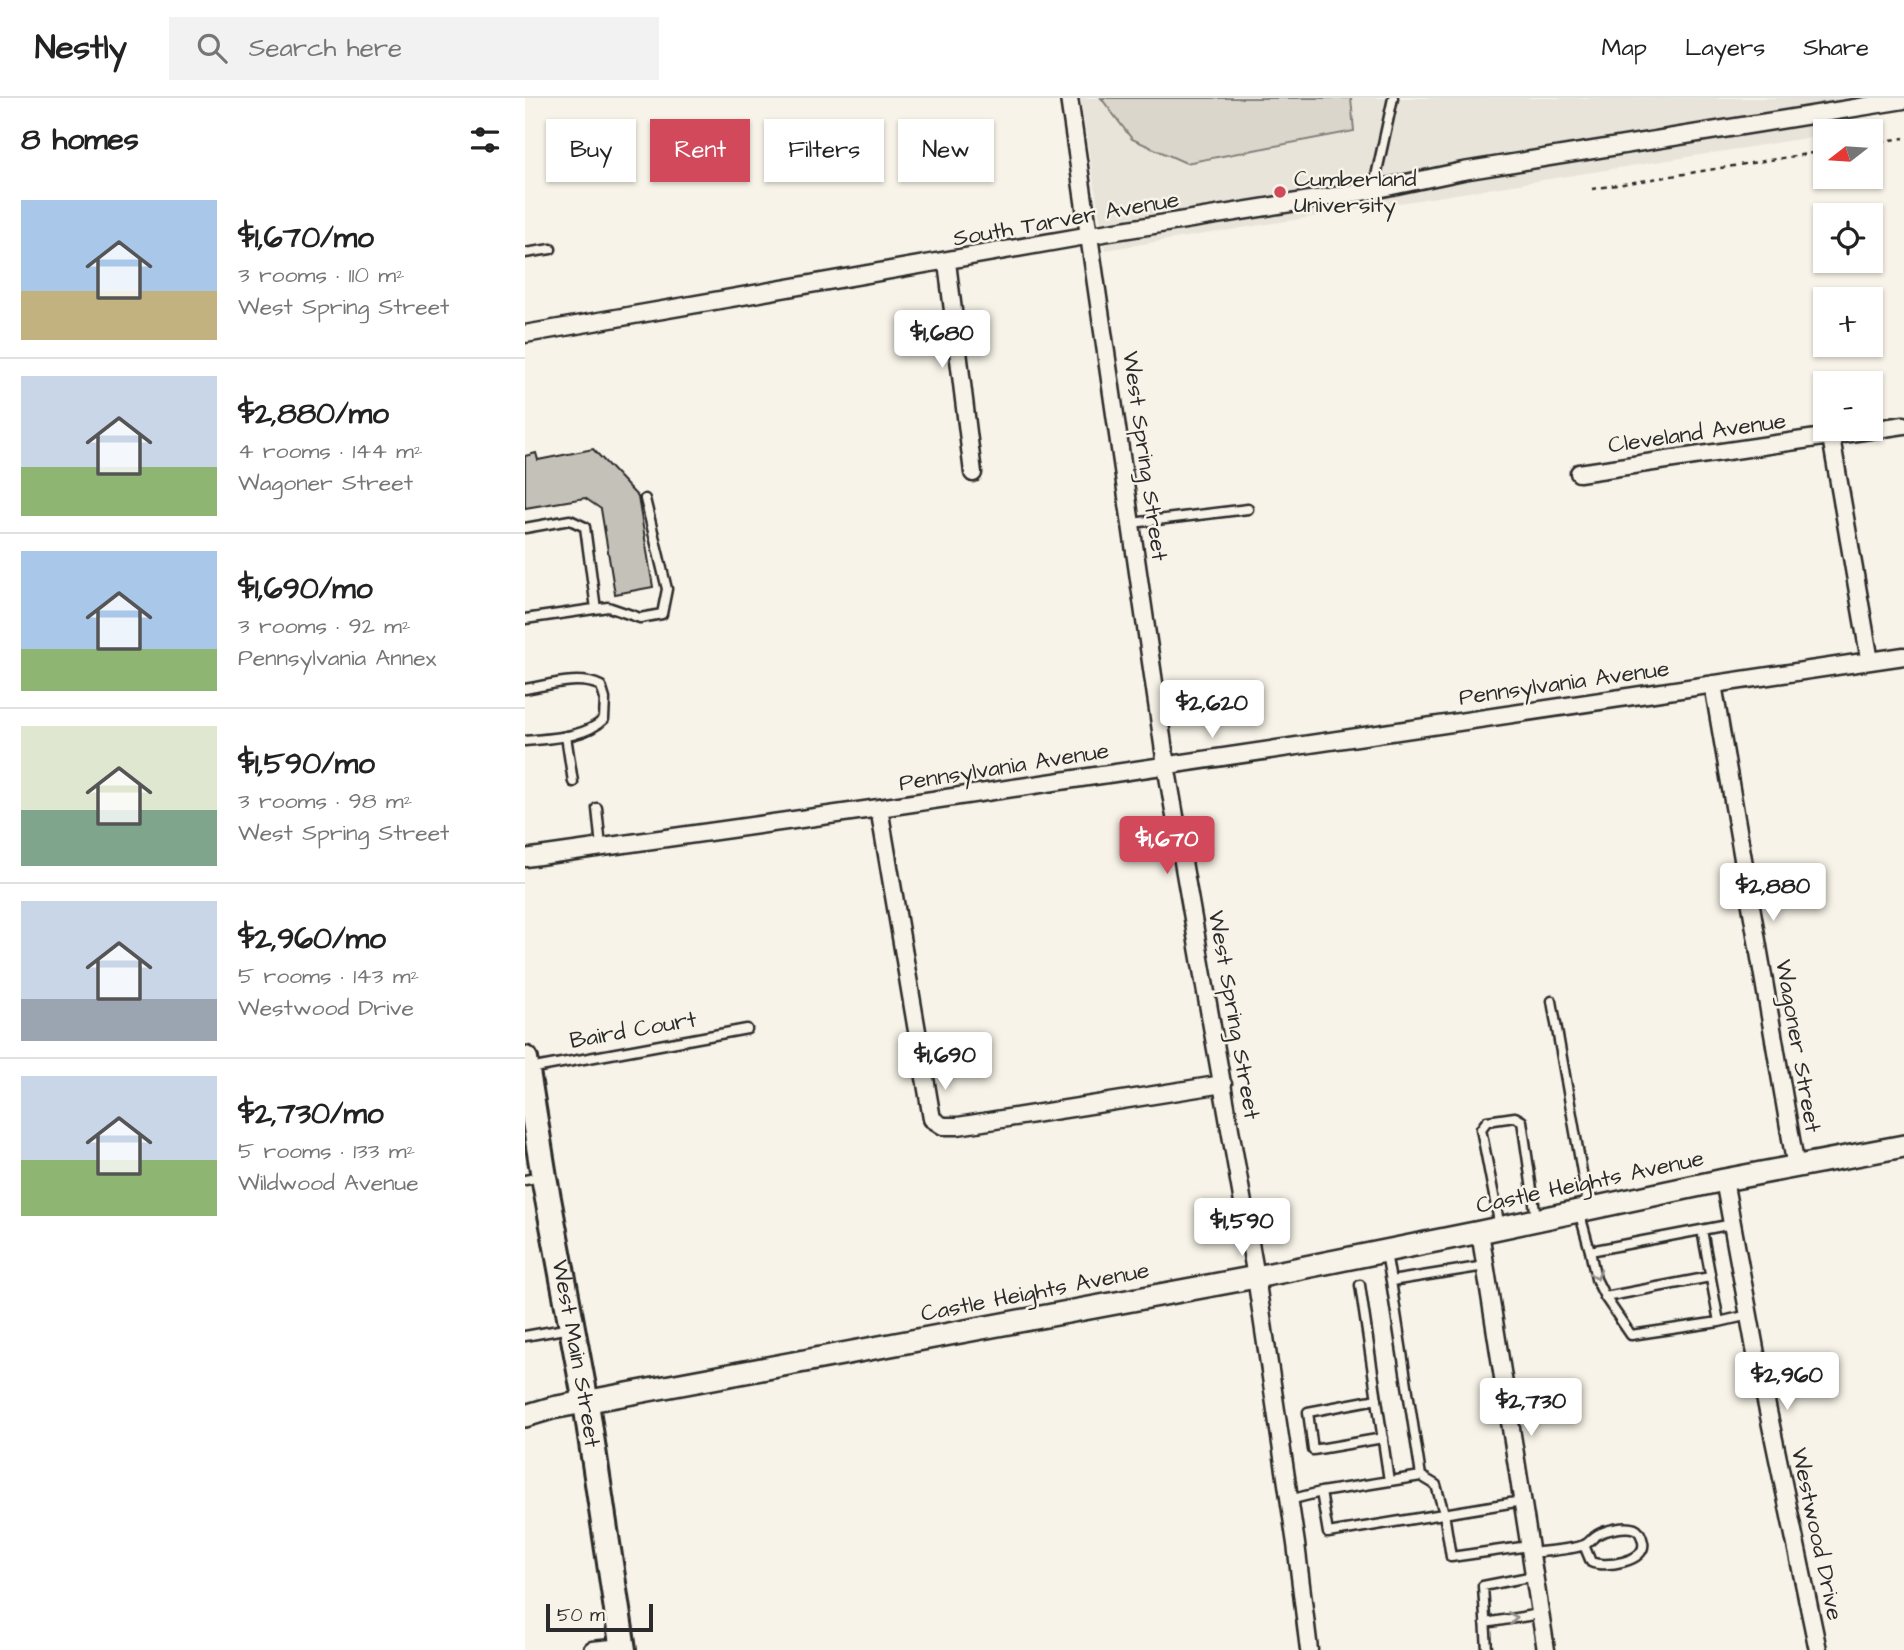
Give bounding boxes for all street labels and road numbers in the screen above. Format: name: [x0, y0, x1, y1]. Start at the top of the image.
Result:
street label: South Tarver Avenue: [950, 183, 1182, 255]
street label: West Spring Street: [1113, 349, 1176, 564]
street label: Cleveland Avenue: [1606, 405, 1788, 461]
street label: Pennsylvania Avenue: [1457, 652, 1671, 715]
street label: Pennsylvania Avenue: [897, 735, 1111, 800]
street label: West Spring Street: [1199, 908, 1268, 1123]
street label: Wagoner Street: [1766, 957, 1829, 1136]
street label: Baird Court: [567, 1003, 700, 1057]
street label: Castle Heights Avenue: [1473, 1142, 1707, 1223]
street label: Castle Heights Avenue: [918, 1254, 1152, 1331]
street label: West Main Street: [544, 1257, 609, 1450]
street label: Westwood Drive: [1783, 1445, 1851, 1623]

